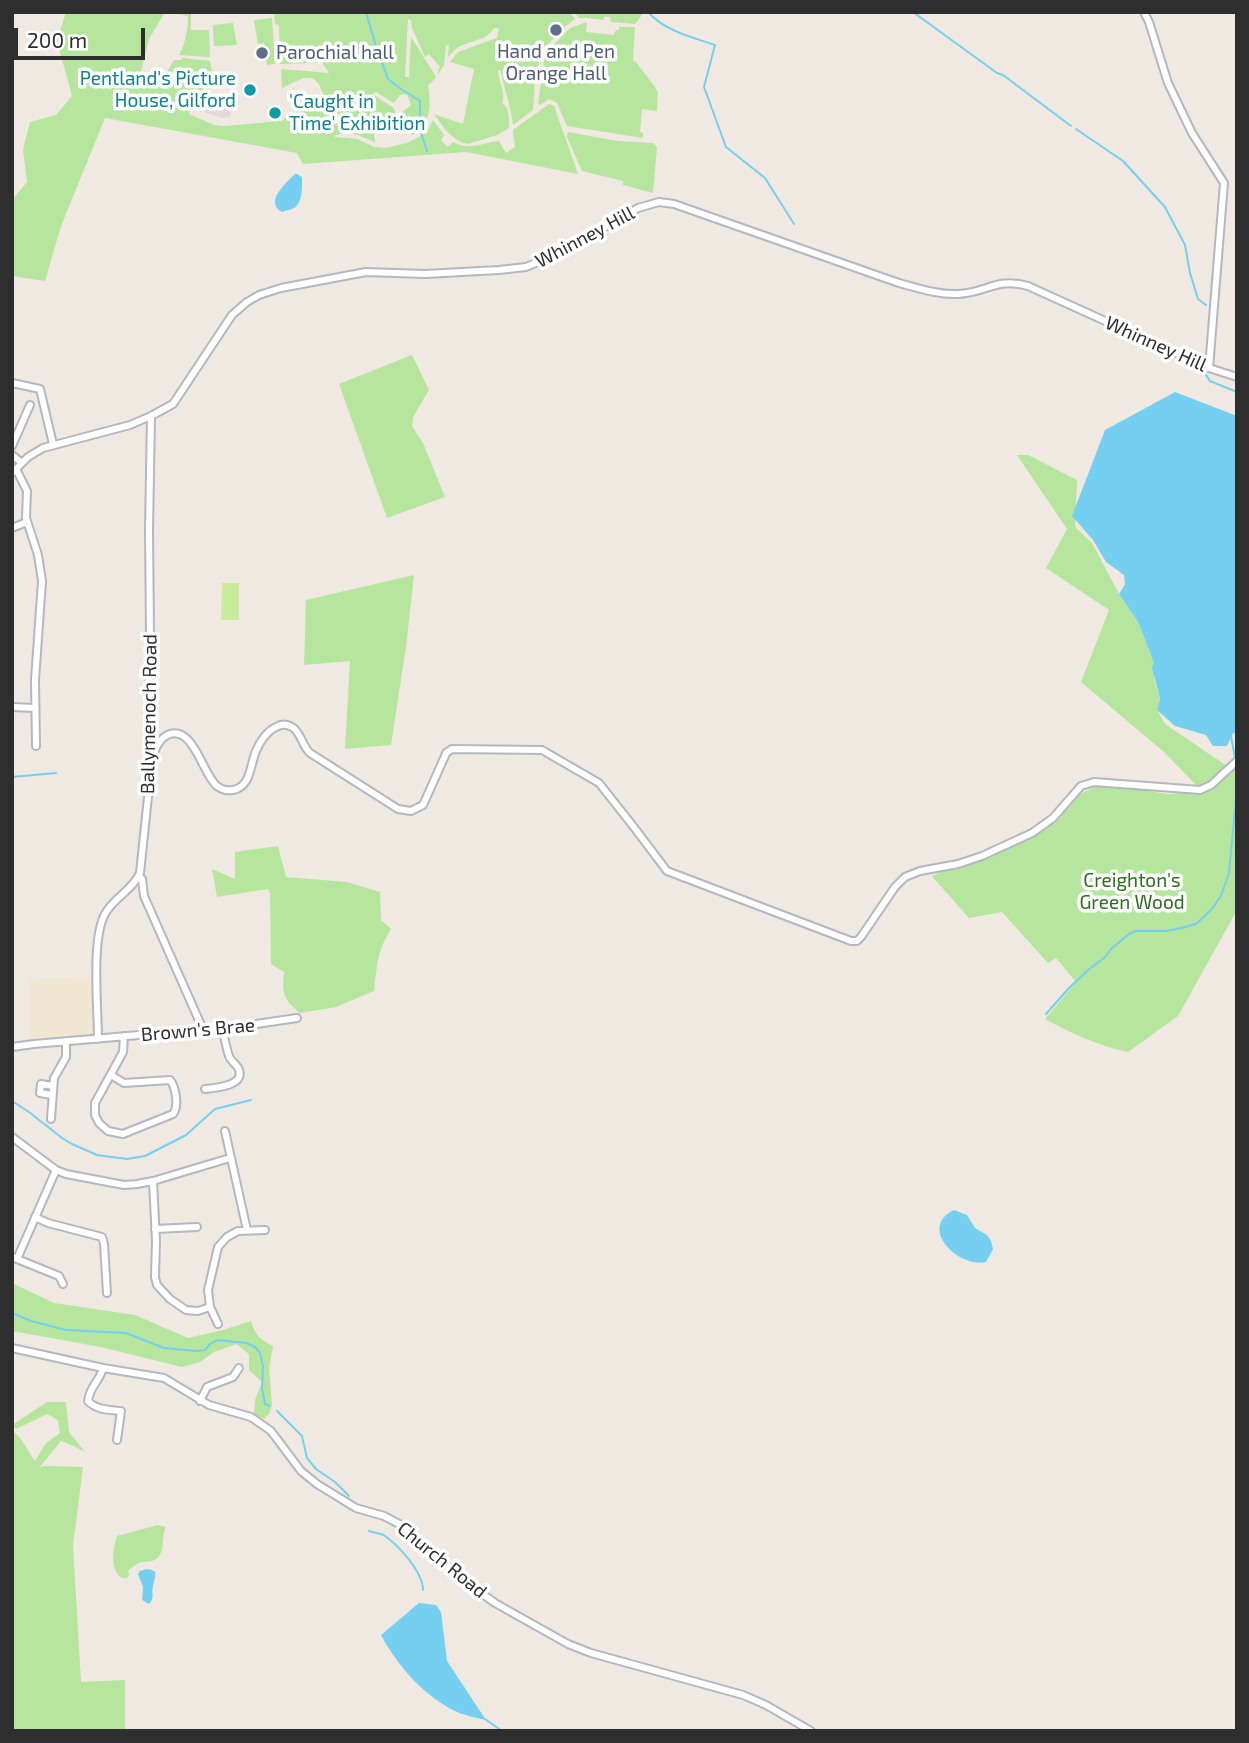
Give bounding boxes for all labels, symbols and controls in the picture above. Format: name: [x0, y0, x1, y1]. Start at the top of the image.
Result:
scale bar: [18, 14, 149, 58]
marker: Hand and Pen Orange Hall: [548, 22, 564, 38]
text: 200 m: [27, 27, 87, 52]
place label: Hand and Pen Orange Hall: [497, 41, 615, 85]
place label: Parochial hall: [276, 42, 394, 64]
marker: Parochial hall: [254, 45, 270, 61]
place label: Pentland's Picture House, Gilford: [80, 68, 236, 112]
marker: Pentland's Picture House, Gilford: [242, 82, 258, 98]
place label: 'Caught in Time' Exhibition: [289, 91, 425, 135]
marker: 'Caught in Time' Exhibition: [267, 105, 283, 121]
street label: Whinney Hill: [532, 201, 638, 273]
street label: Whinney Hill: [1102, 311, 1210, 377]
street label: Ballymenoch Road: [136, 634, 162, 794]
park label: Creighton's Green Wood: [1079, 870, 1185, 914]
street label: Brown's Brae: [140, 1014, 256, 1046]
street label: Church Road: [393, 1517, 491, 1603]

